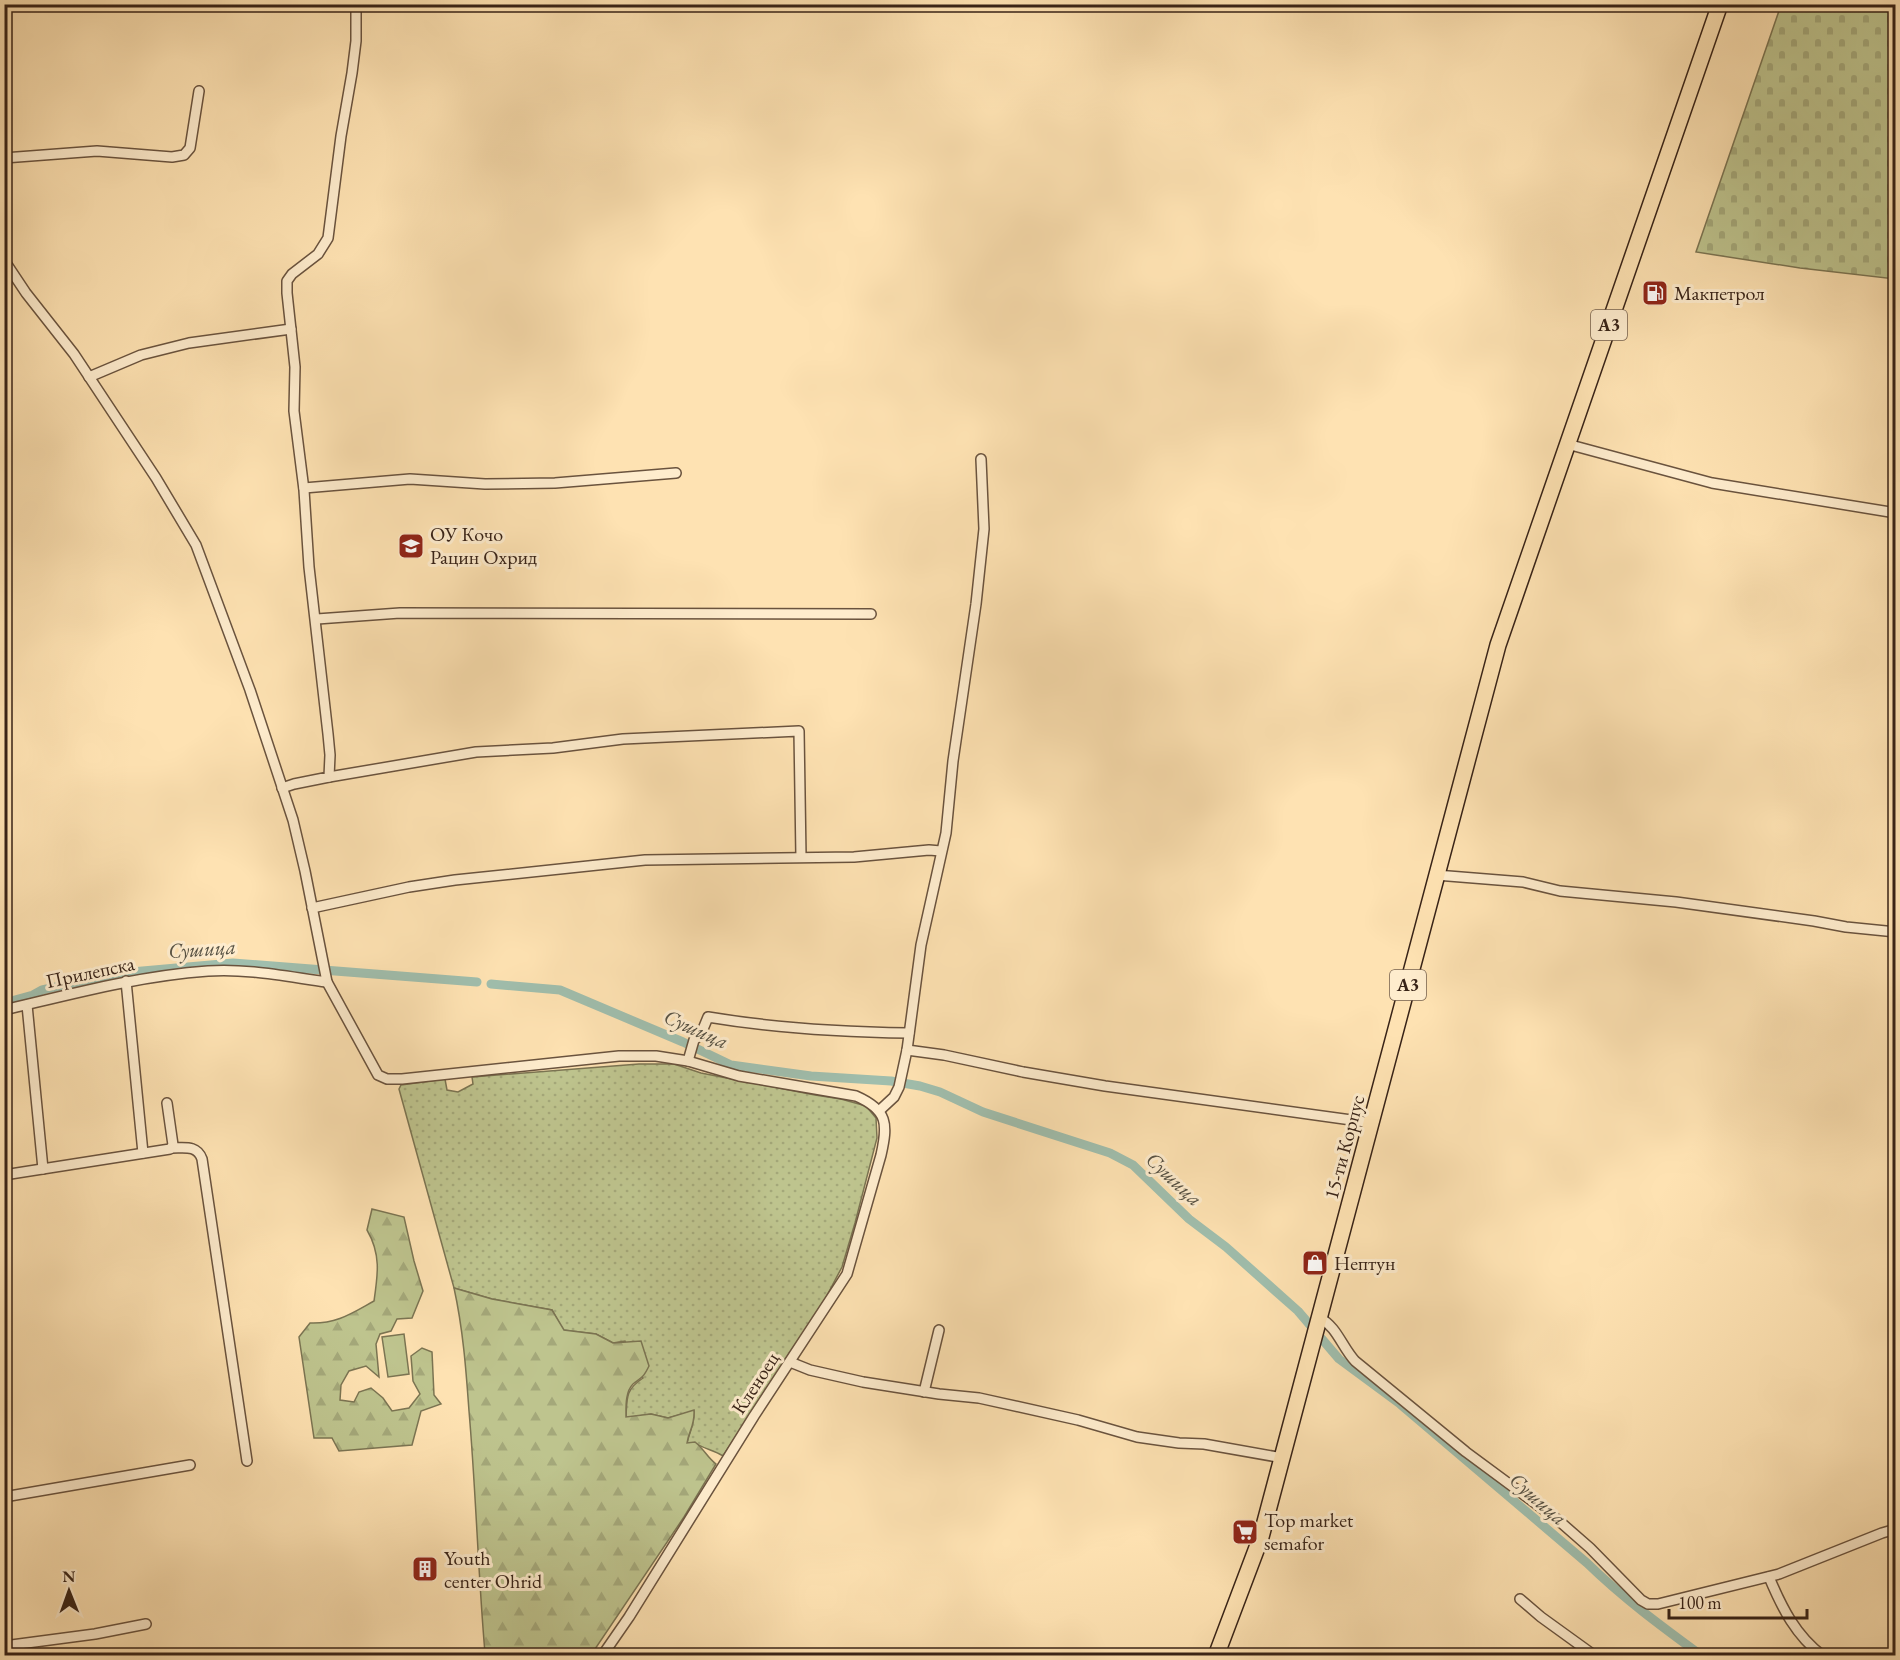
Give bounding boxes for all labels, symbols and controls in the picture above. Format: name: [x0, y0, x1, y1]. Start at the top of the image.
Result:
fuel station icon: Макпетрол: [1640, 278, 1670, 308]
place label: Макпетрол: [1674, 280, 1765, 306]
road number: A3: [1591, 310, 1627, 340]
place label: ОУ Кочо Рацин Охрид: [430, 521, 537, 570]
school or university icon: ОУ Кочо Рацин Охрид: [396, 531, 426, 561]
water label: Сушица: [167, 933, 237, 964]
street label: Прилепска: [43, 950, 137, 994]
road number: A3: [1390, 970, 1426, 1000]
water label: Сушица: [660, 1002, 733, 1055]
street label: 15-ти Корпус: [1318, 1092, 1370, 1202]
water label: Сушица: [1140, 1146, 1208, 1212]
shop icon: Нептун: [1300, 1248, 1330, 1278]
place label: Нептун: [1334, 1250, 1395, 1276]
street label: Кленоец: [725, 1346, 785, 1419]
water label: Сушица: [1504, 1466, 1573, 1531]
place label: Top market semafor: [1264, 1507, 1354, 1556]
supermarket icon: Top market semafor: [1230, 1517, 1260, 1547]
place label: Youth center Ohrid: [444, 1545, 543, 1594]
building icon: Youth center Ohrid: [410, 1554, 440, 1584]
north arrow: [39, 1561, 99, 1621]
text: N: [62, 1566, 75, 1587]
scale bar: [1669, 1582, 1807, 1620]
text: 100 m: [1678, 1591, 1722, 1614]

